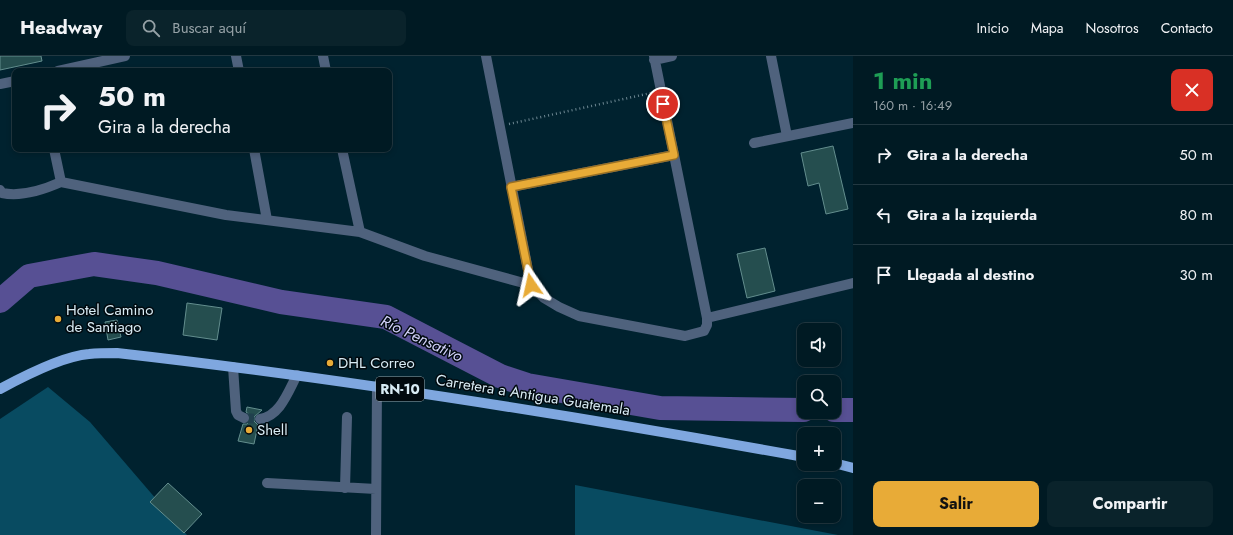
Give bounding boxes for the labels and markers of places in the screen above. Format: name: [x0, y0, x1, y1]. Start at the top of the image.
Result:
pin: [646, 87, 680, 121]
place label: Hotel Camino de Santiago: [66, 299, 153, 338]
marker: Hotel Camino de Santiago: [53, 314, 63, 324]
place label: DHL Correo: [338, 352, 415, 374]
marker: DHL Correo: [325, 358, 335, 368]
place label: Shell: [257, 419, 288, 441]
marker: Shell: [244, 425, 254, 435]

